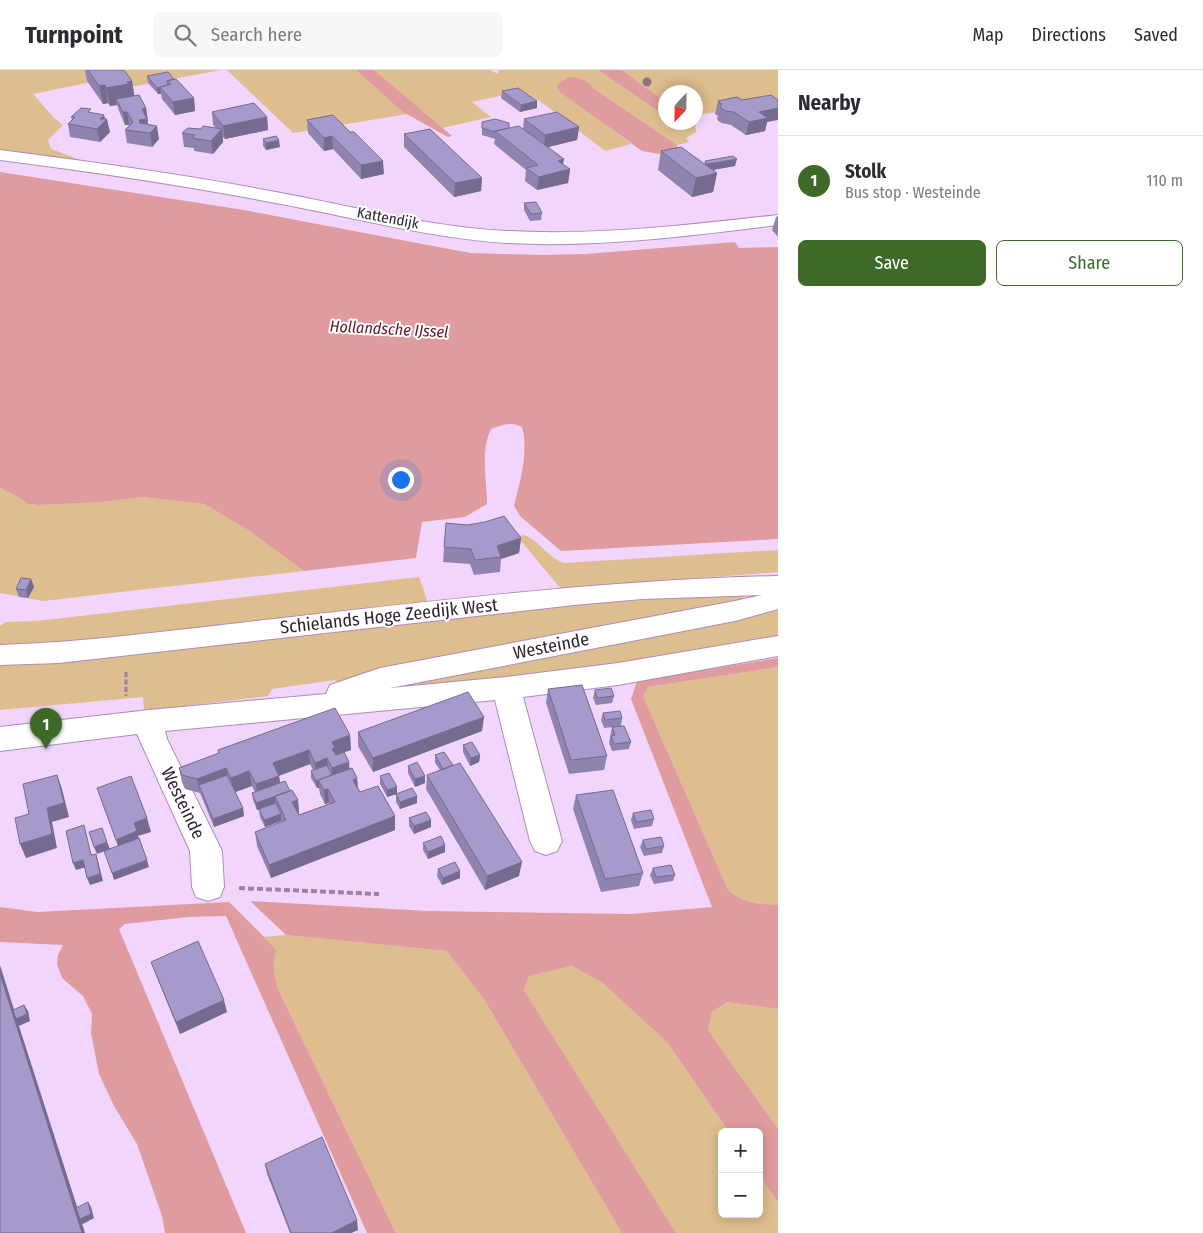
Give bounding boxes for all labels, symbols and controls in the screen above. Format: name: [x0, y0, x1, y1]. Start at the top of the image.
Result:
search box: [153, 12, 503, 57]
text: Turnpoint: [25, 21, 123, 49]
icon: search: [171, 21, 199, 49]
text: Search here: [211, 23, 302, 46]
text: Map: [972, 24, 1004, 46]
text: Directions: [1032, 24, 1106, 46]
text: Saved: [1134, 24, 1178, 46]
north arrow: [658, 85, 703, 130]
text: Nearby: [798, 90, 860, 116]
text: Stolk: [845, 160, 886, 183]
text: 1: [811, 171, 817, 190]
text: 110 m: [1146, 171, 1183, 190]
text: Bus stop · Westeinde: [845, 183, 981, 202]
street label: Kattendijk: [356, 203, 420, 233]
button: Save: [798, 240, 986, 286]
button: Share: [996, 240, 1183, 286]
water label: Hollandsche IJssel: [329, 316, 449, 342]
your location: [388, 467, 414, 493]
street label: Schielands Hoge Zeedijk West: [279, 594, 499, 638]
street label: Westeinde: [511, 628, 591, 664]
pin: 1: [30, 708, 62, 749]
street label: Westeinde: [156, 764, 210, 842]
map controls: [718, 1128, 763, 1218]
button: +: [718, 1128, 763, 1173]
button: −: [718, 1173, 763, 1218]

